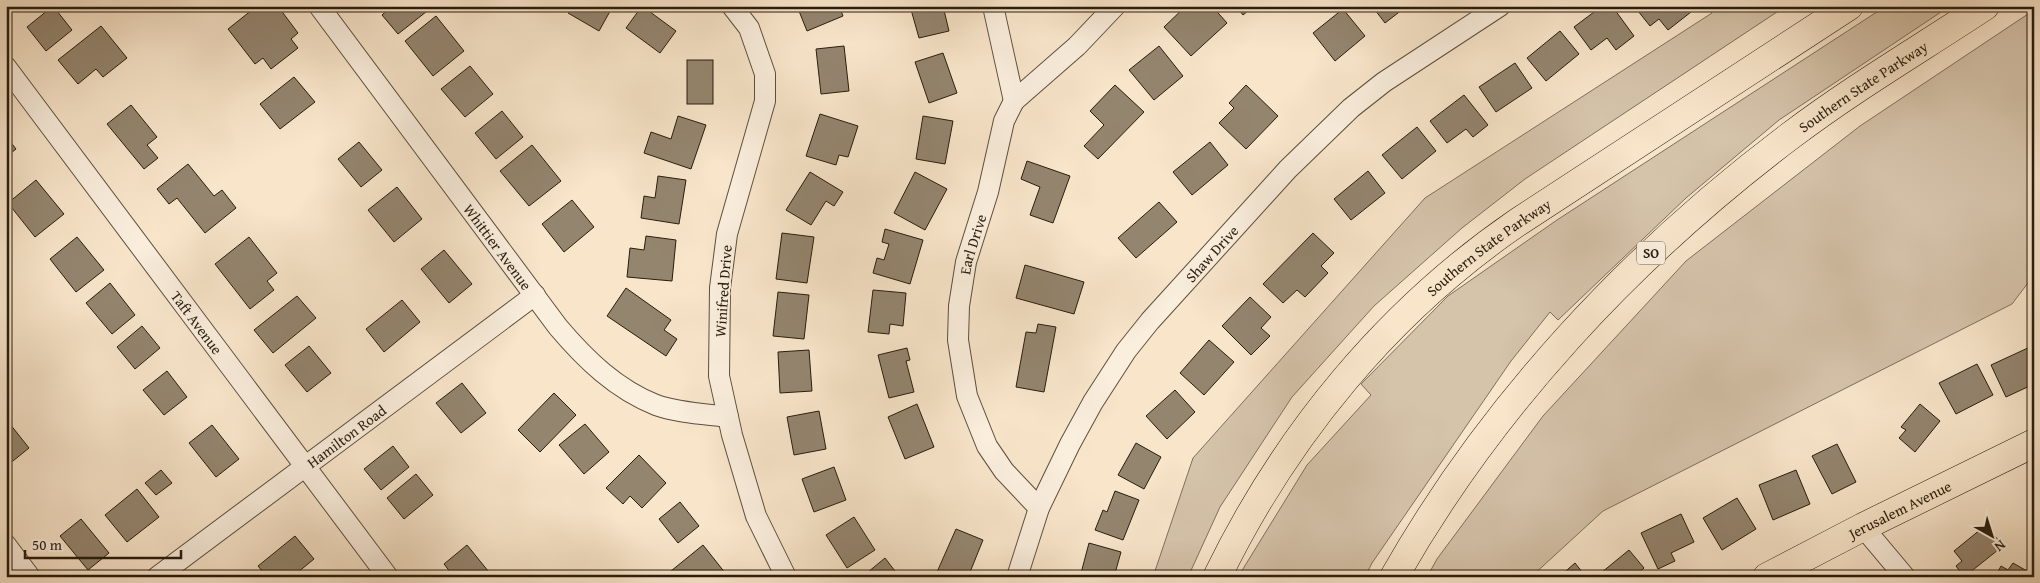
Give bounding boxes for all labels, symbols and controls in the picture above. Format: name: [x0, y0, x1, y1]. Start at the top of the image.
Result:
street label: Southern State Parkway: [1794, 35, 1932, 137]
street label: Southern State Parkway: [1421, 193, 1555, 301]
street label: Whittier Avenue: [459, 199, 537, 294]
street label: Earl Drive: [954, 211, 991, 276]
street label: Shaw Drive: [1180, 220, 1243, 286]
road number: SO: [1637, 242, 1665, 264]
street label: Winifred Drive: [709, 244, 737, 338]
street label: Taft Avenue: [167, 286, 228, 358]
street label: Hamilton Road: [302, 399, 390, 472]
street label: Jerusalem Avenue: [1843, 475, 1955, 544]
north arrow: [1968, 510, 2018, 560]
scale bar: [25, 528, 181, 560]
text: 50 m: [32, 534, 63, 555]
text: N: [1990, 535, 2010, 557]

